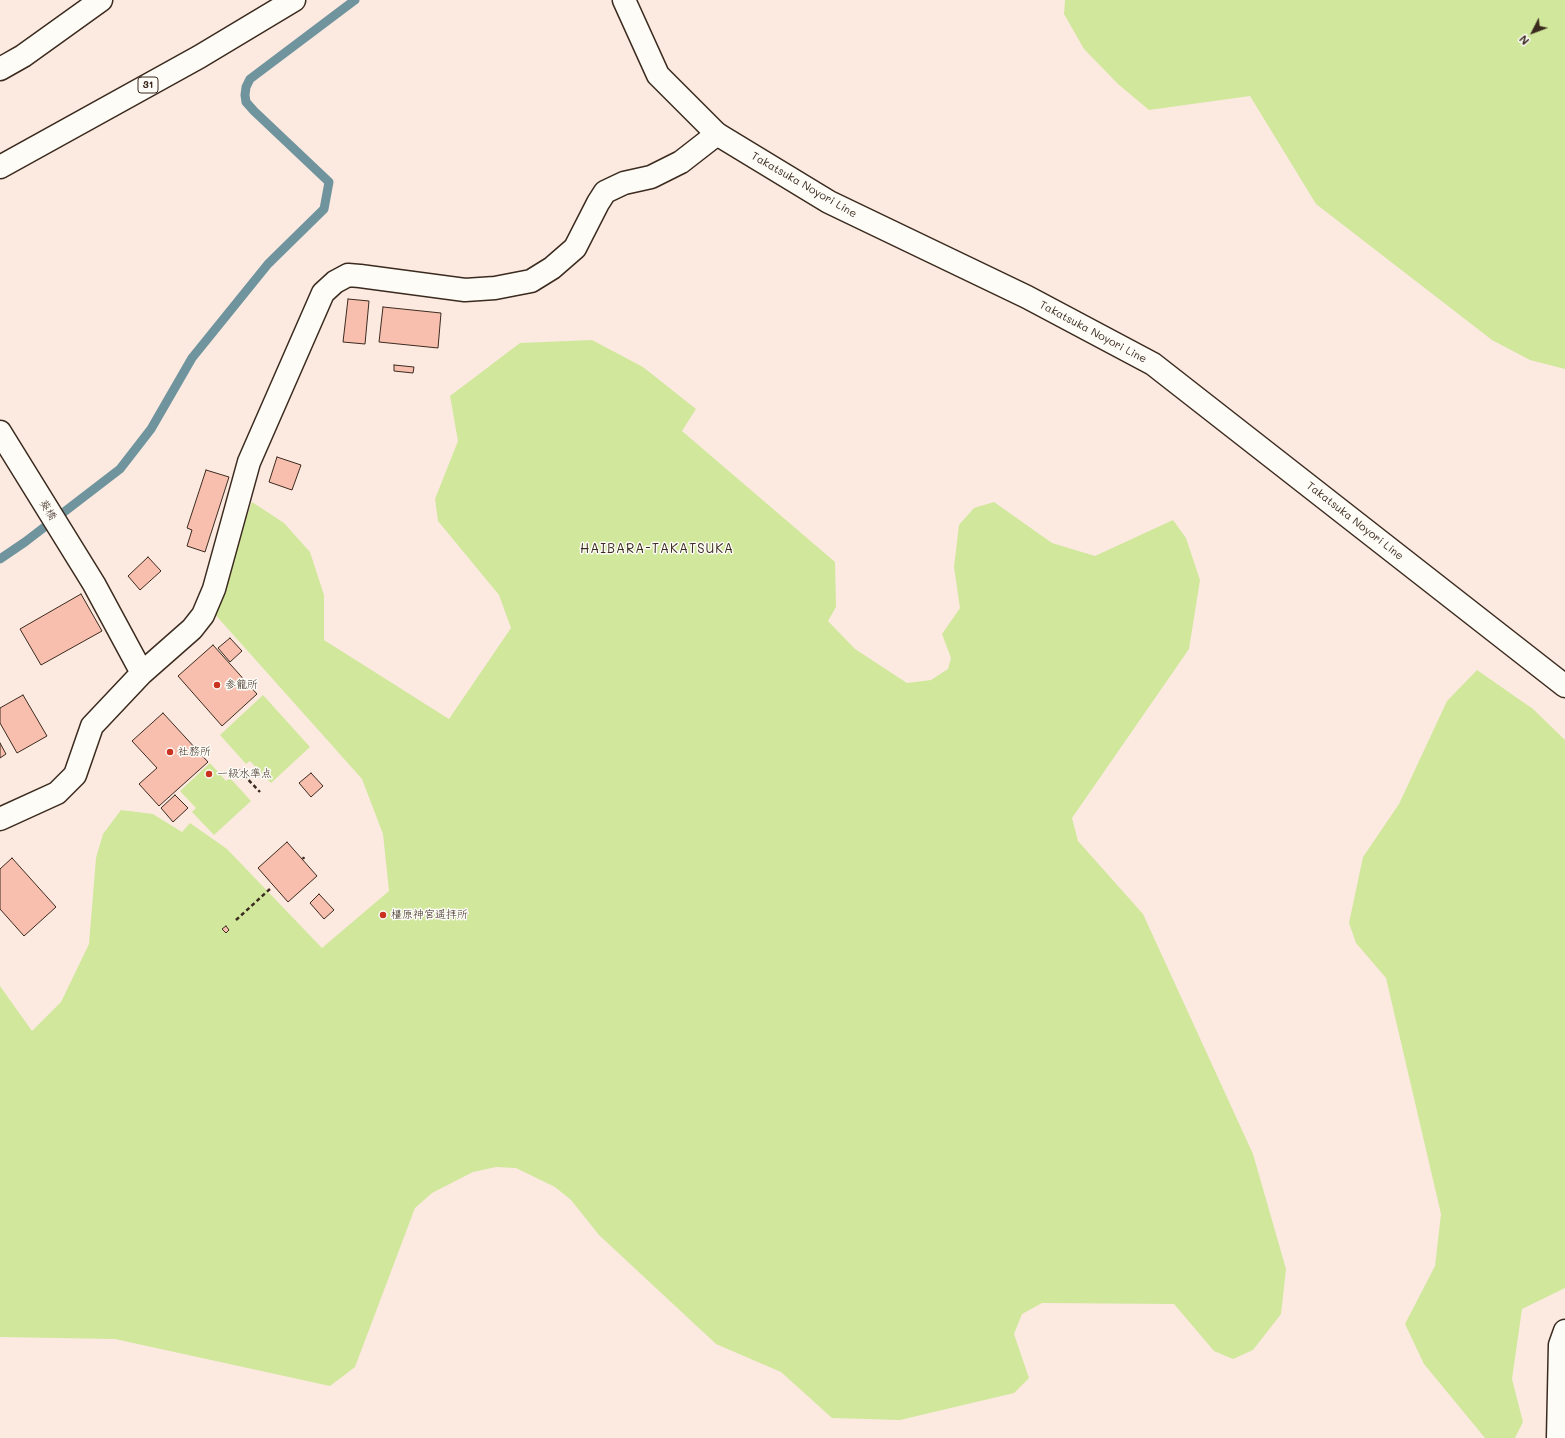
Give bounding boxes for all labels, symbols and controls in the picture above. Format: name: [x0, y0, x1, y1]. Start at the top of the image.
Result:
north arrow: [1513, 12, 1553, 52]
text: N: [1515, 32, 1532, 48]
road number: 31: [138, 77, 158, 93]
street label: Takatsuka Noyori Line: [749, 149, 859, 221]
street label: Takatsuka Noyori Line: [1037, 298, 1149, 366]
street label: Takatsuka Noyori Line: [1304, 479, 1406, 563]
street label: 葵橋: [37, 497, 59, 523]
district label: HAIBARA-TAKATSUKA: [580, 541, 734, 557]
place label: 参籠所: [225, 678, 258, 692]
marker: 参籠所: [212, 680, 222, 690]
place label: 社務所: [178, 745, 211, 759]
marker: 社務所: [165, 747, 175, 757]
place label: 一級水準点: [217, 767, 272, 781]
marker: 一級水準点: [204, 769, 214, 779]
place label: 橿原神宮遥拝所: [391, 908, 468, 922]
marker: 橿原神宮遥拝所: [378, 910, 388, 920]

